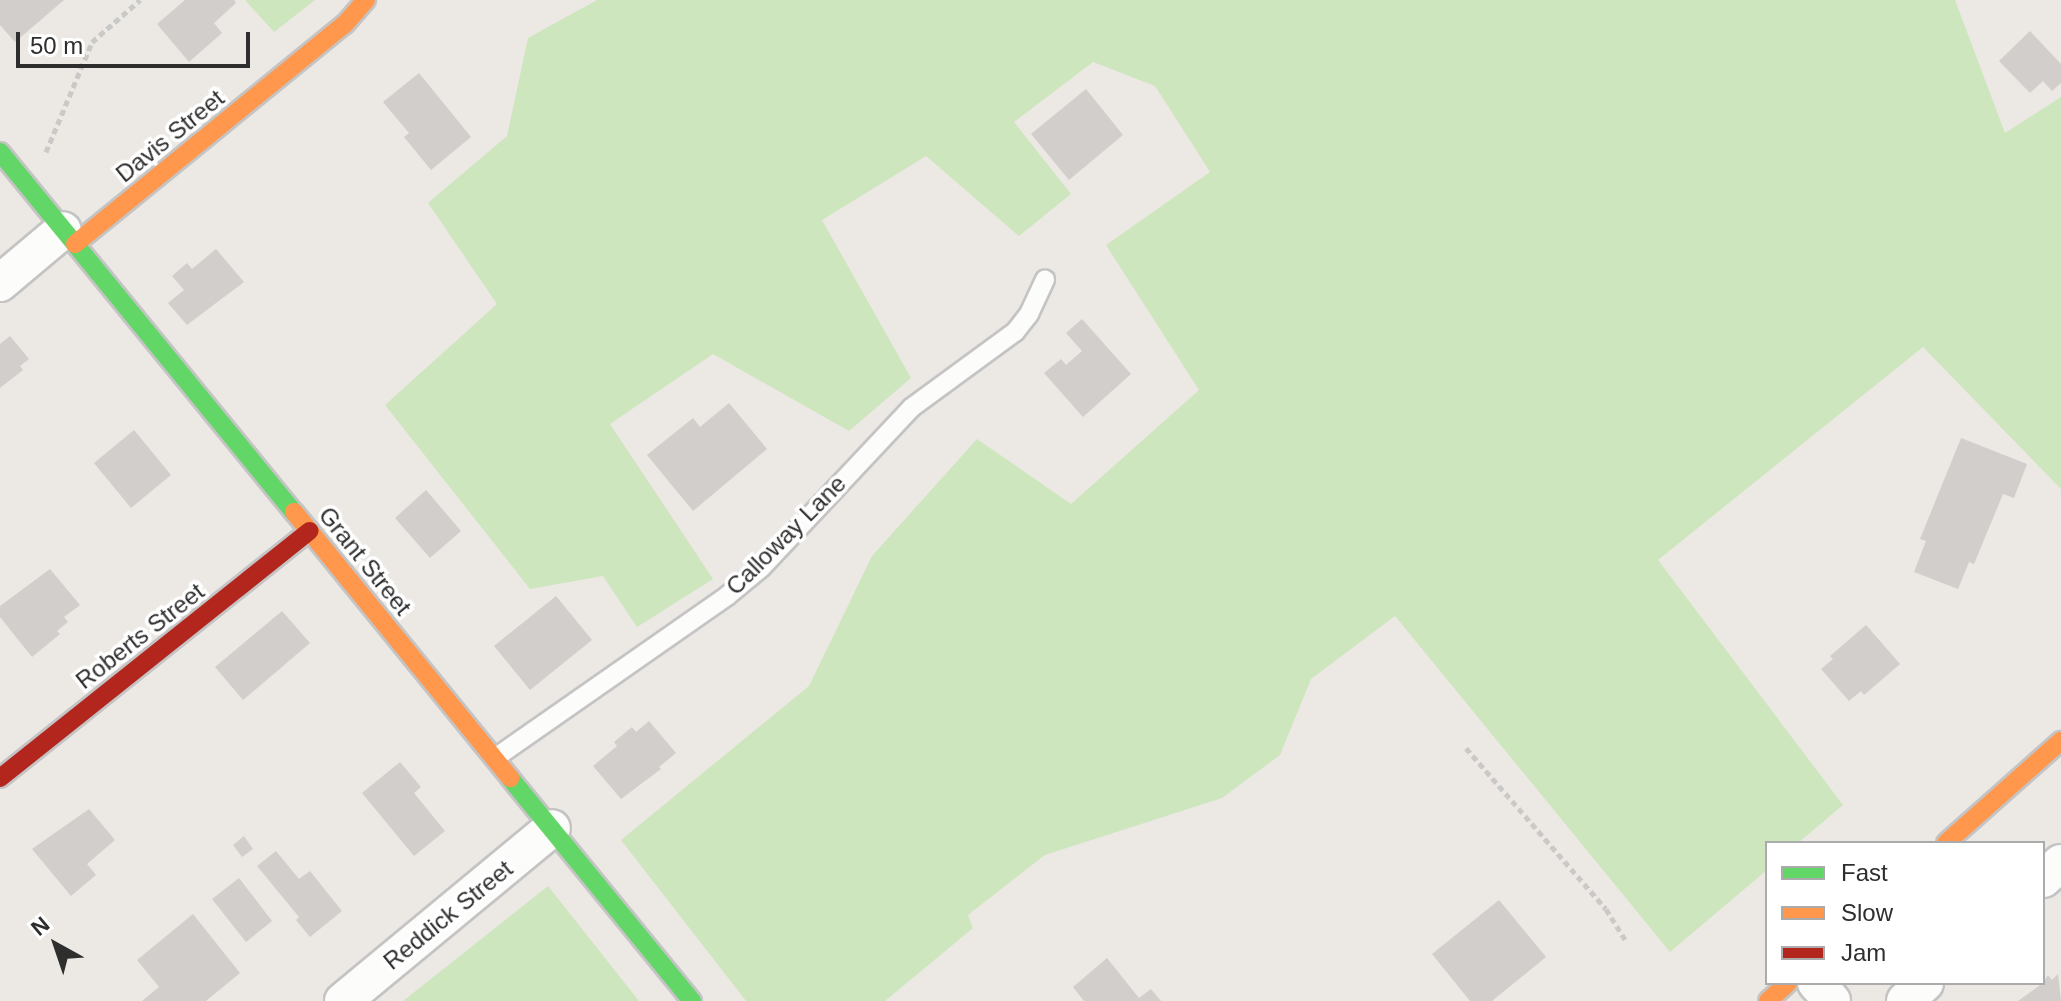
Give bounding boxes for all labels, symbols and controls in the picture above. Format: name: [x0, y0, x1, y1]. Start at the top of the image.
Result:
scale bar: [20, 16, 254, 66]
text: 50 m: [30, 32, 83, 59]
street label: Davis Street: [110, 84, 230, 188]
street label: Calloway Lane: [720, 469, 852, 601]
street label: Grant Street: [313, 501, 417, 621]
street label: Roberts Street: [70, 577, 210, 695]
legend: [1765, 841, 2045, 985]
street label: Reddick Street: [378, 854, 518, 976]
text: Fast: [1841, 859, 1888, 886]
text: Slow: [1841, 899, 1893, 926]
north arrow: [16, 905, 96, 985]
text: N: [26, 912, 54, 941]
text: Jam: [1841, 939, 1886, 966]

